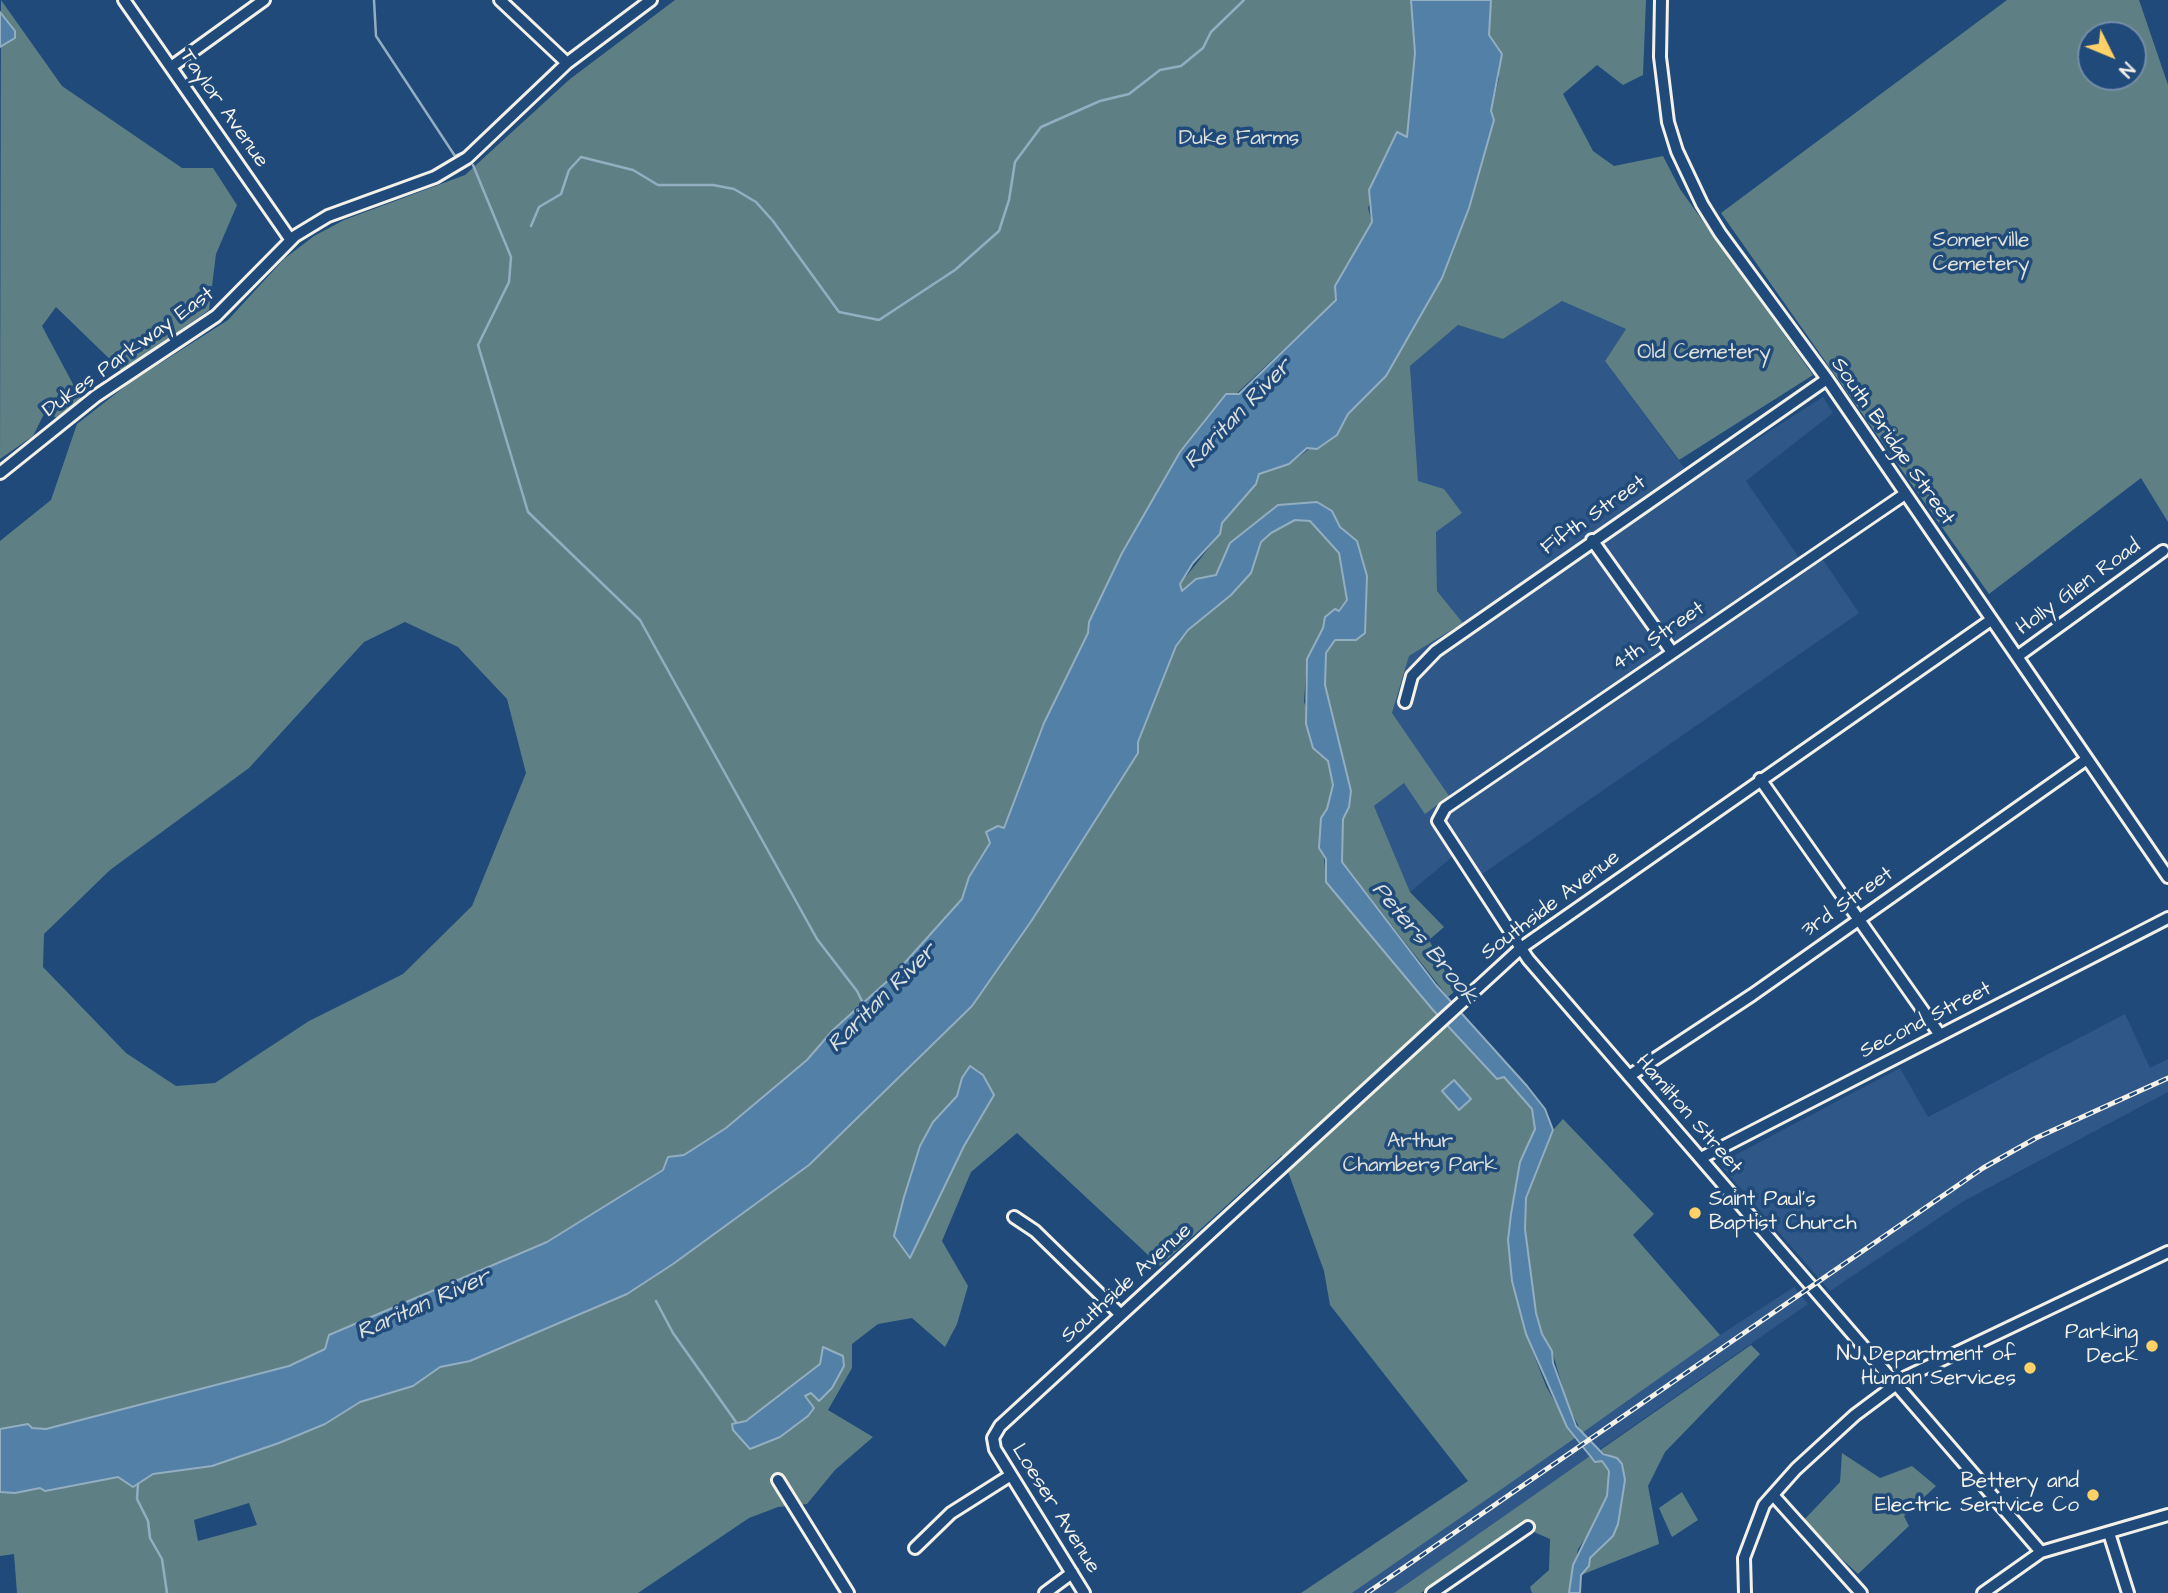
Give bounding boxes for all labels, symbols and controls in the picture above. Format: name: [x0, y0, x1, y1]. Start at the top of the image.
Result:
north arrow: [2077, 21, 2147, 91]
street label: Taylor Avenue: [173, 45, 273, 173]
text: N: [2112, 56, 2140, 83]
park label: Duke Farms: [1179, 127, 1299, 153]
park label: Somerville Cemetery: [1933, 229, 2029, 279]
street label: Dukes Parkway East: [38, 282, 220, 424]
park label: Old Cemetery: [1637, 341, 1771, 367]
street label: South Bridge Street: [1825, 353, 1959, 531]
water label: Raritan River: [1179, 354, 1299, 476]
street label: Fifth Street: [1537, 471, 1651, 561]
street label: Holly Glen Road: [2012, 534, 2146, 642]
street label: 4th Street: [1608, 597, 1710, 677]
street label: Southside Avenue: [1477, 846, 1625, 966]
street label: 3rd Street: [1797, 862, 1899, 944]
water label: Peters Brook: [1365, 877, 1483, 1011]
water label: Raritan River: [823, 939, 943, 1059]
street label: Second Street: [1856, 977, 1996, 1065]
street label: Hamilton Street: [1629, 1050, 1747, 1180]
park label: Arthur Chambers Park: [1343, 1130, 1497, 1180]
place label: Saint Paul's Baptist Church: [1709, 1188, 1857, 1238]
marker: Saint Paul's Baptist Church: [1687, 1205, 1703, 1221]
street label: Southside Avenue: [1056, 1219, 1198, 1349]
water label: Raritan River: [353, 1264, 495, 1348]
place label: Parking Deck: [2065, 1321, 2138, 1371]
marker: Parking Deck: [2144, 1338, 2160, 1354]
place label: NJ Department of Human Services: [1836, 1343, 2016, 1393]
marker: NJ Department of Human Services: [2022, 1360, 2038, 1376]
street label: Loeser Avenue: [1005, 1440, 1105, 1578]
place label: Bettery and Electric Sertvice Co: [1875, 1470, 2079, 1520]
marker: Bettery and Electric Sertvice Co: [2085, 1487, 2101, 1503]

